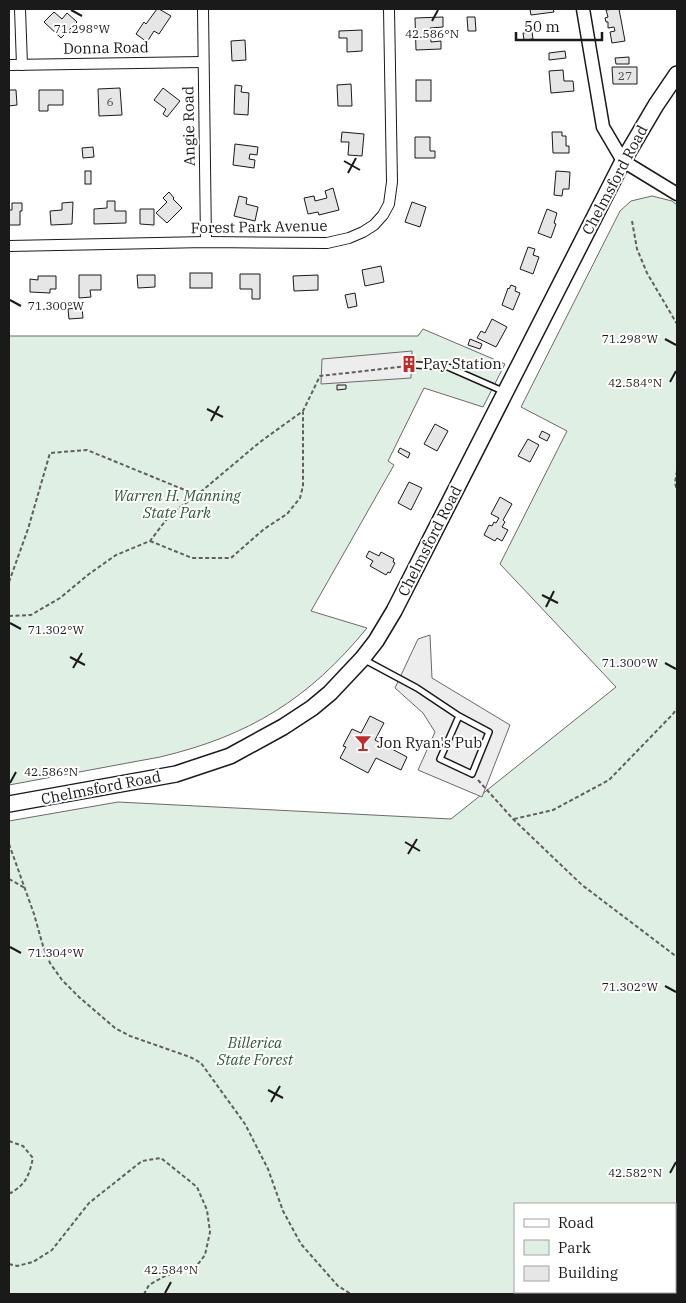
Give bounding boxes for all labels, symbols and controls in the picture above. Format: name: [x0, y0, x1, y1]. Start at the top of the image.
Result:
scale bar: [516, 10, 602, 42]
text: 50 m: [524, 17, 560, 36]
text: 71.298°W: [54, 21, 111, 36]
text: 42.586°N: [405, 26, 459, 41]
street label: Donna Road: [63, 37, 149, 58]
house number: 27: [618, 68, 632, 83]
street label: Angie Road: [178, 86, 199, 166]
house number: 6: [106, 94, 114, 109]
street label: Chelmsford Road: [578, 122, 652, 238]
street label: Forest Park Avenue: [190, 216, 328, 237]
text: 71.300°W: [28, 298, 85, 313]
text: 71.298°W: [602, 331, 659, 346]
building icon: Pay Station: [399, 354, 419, 374]
place label: Pay Station: [423, 354, 502, 373]
text: 42.584°N: [608, 375, 662, 390]
street label: Chelmsford Road: [393, 482, 466, 599]
park label: Warren H. Manning State Park: [113, 486, 242, 522]
text: 71.302°W: [28, 622, 85, 637]
text: 71.300°W: [602, 655, 659, 670]
bar icon: Jon Ryan's Pub: [353, 733, 373, 753]
place label: Jon Ryan's Pub: [377, 733, 482, 752]
text: 42.586°N: [24, 764, 78, 779]
street label: Chelmsford Road: [39, 767, 162, 808]
text: 71.304°W: [28, 945, 85, 960]
text: 71.302°W: [602, 979, 659, 994]
park label: Billerica State Forest: [216, 1033, 294, 1069]
text: 42.582°N: [608, 1165, 662, 1180]
legend: [514, 1203, 676, 1293]
text: Road: [558, 1213, 594, 1232]
text: Park: [558, 1238, 591, 1257]
text: 42.584°N: [144, 1262, 198, 1277]
text: Building: [558, 1263, 618, 1282]

